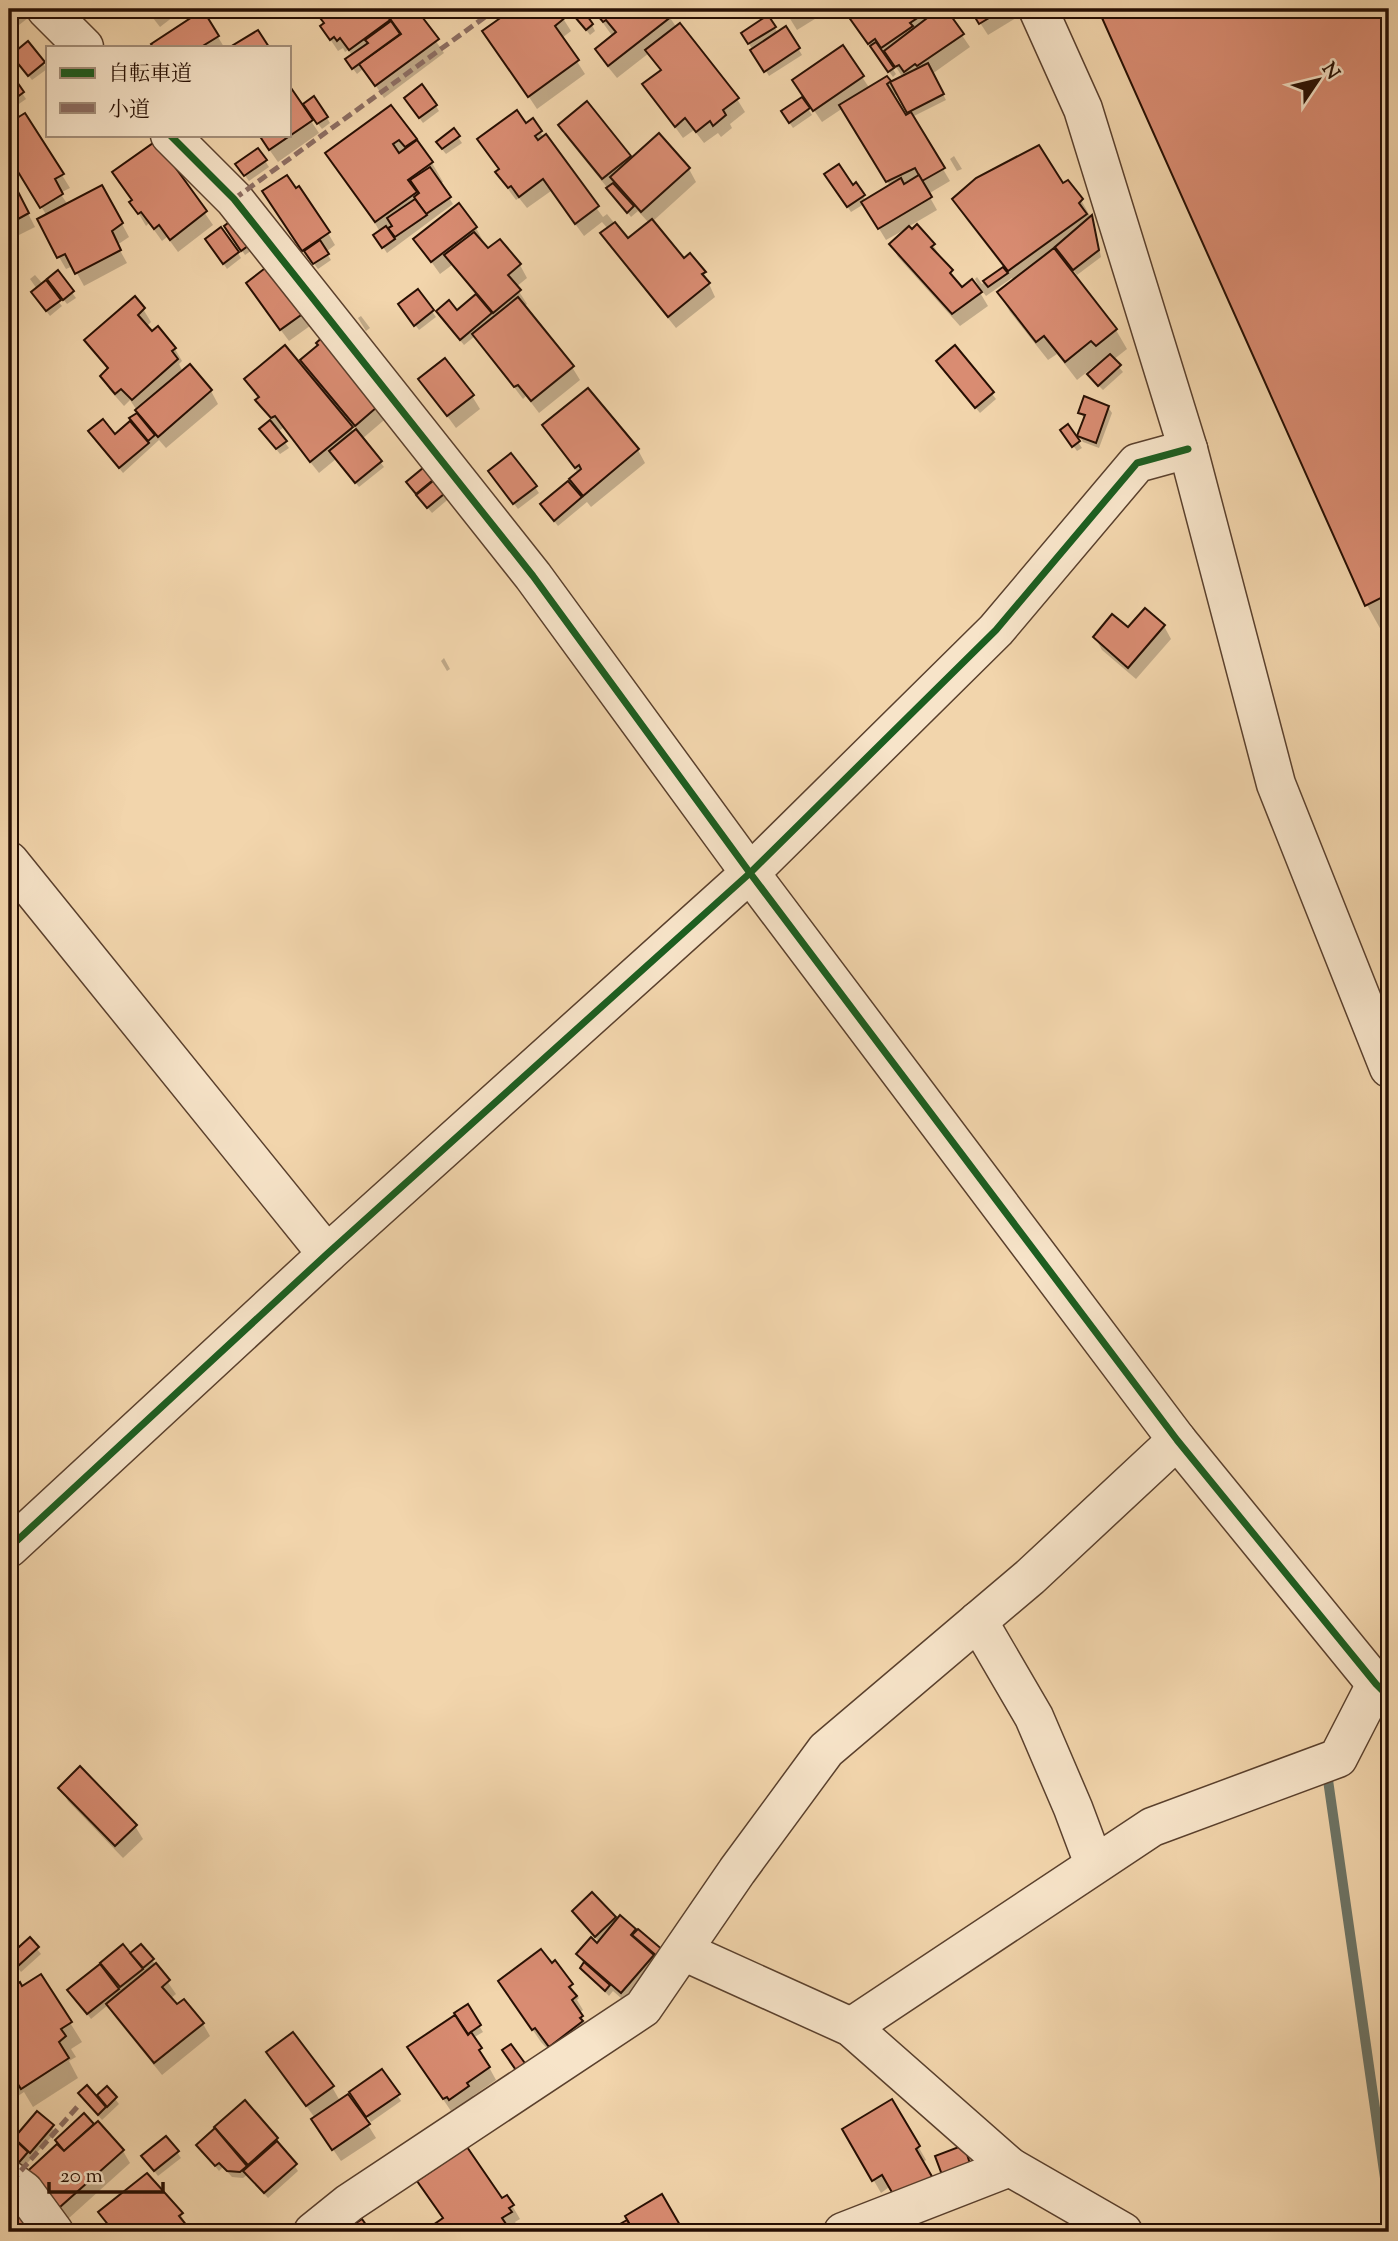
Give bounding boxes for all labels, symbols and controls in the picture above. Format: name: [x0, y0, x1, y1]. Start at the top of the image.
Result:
legend: [46, 46, 290, 136]
north arrow: [1282, 46, 1352, 116]
text: N: [1314, 58, 1345, 86]
text: 自転車道: [108, 60, 192, 90]
text: 小道: [108, 96, 150, 126]
scale bar: [49, 2150, 163, 2194]
text: 20 m: [60, 2162, 103, 2192]

